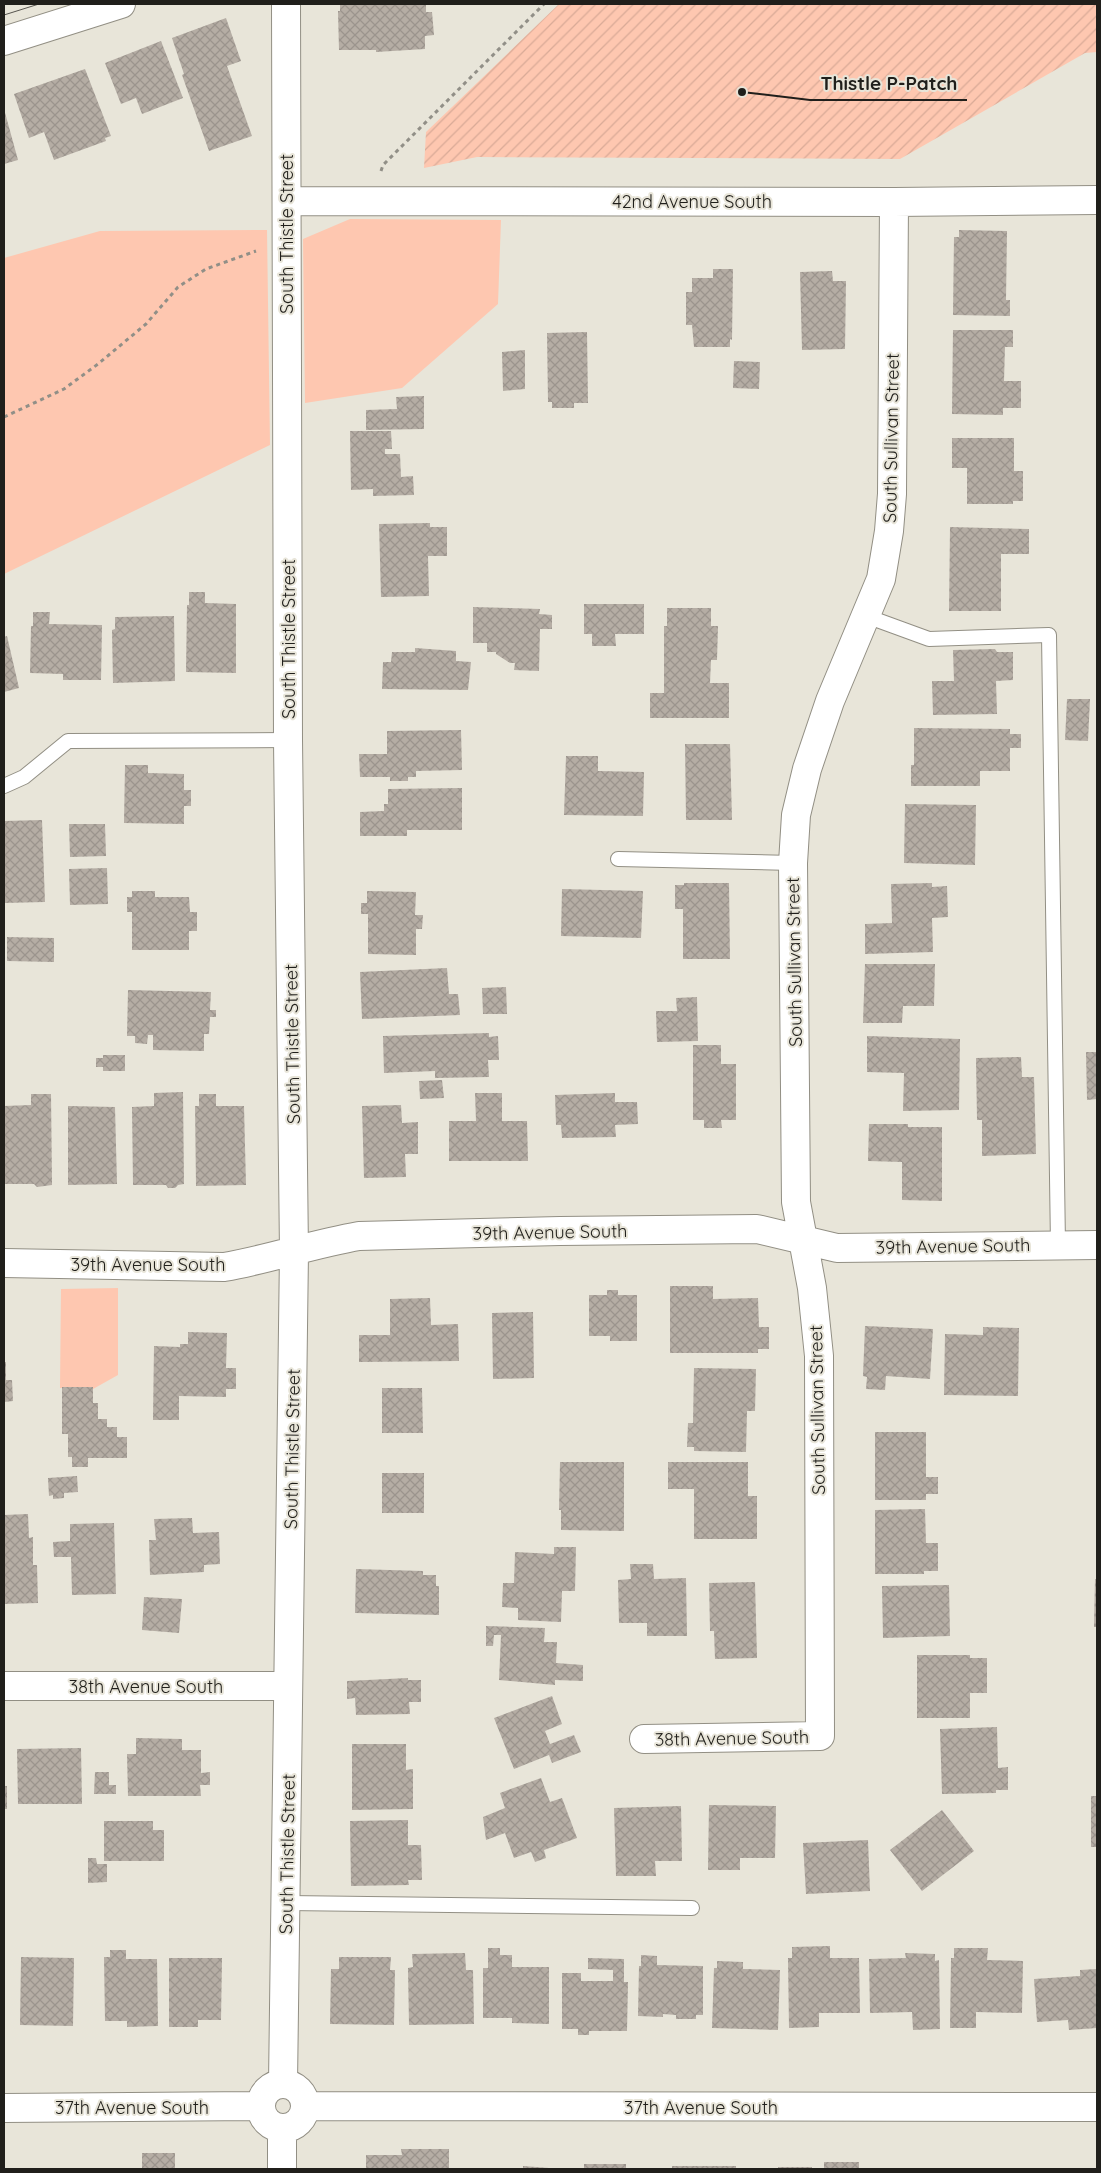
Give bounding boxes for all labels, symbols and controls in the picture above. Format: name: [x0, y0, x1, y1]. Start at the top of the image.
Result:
callout: Thistle P-Patch: [810, 66, 967, 100]
text: Thistle P-Patch: [821, 71, 957, 95]
street label: South Thistle Street: [275, 154, 298, 314]
street label: 42nd Avenue South: [612, 190, 772, 213]
street label: South Sullivan Street: [878, 353, 904, 523]
street label: South Thistle Street: [277, 559, 300, 719]
street label: South Sullivan Street: [781, 877, 807, 1047]
street label: South Thistle Street: [279, 964, 305, 1124]
street label: 39th Avenue South: [472, 1219, 628, 1245]
street label: 39th Avenue South: [875, 1233, 1031, 1259]
street label: 39th Avenue South: [71, 1253, 225, 1276]
street label: South Sullivan Street: [804, 1325, 830, 1495]
street label: South Thistle Street: [279, 1369, 305, 1529]
street label: 38th Avenue South: [69, 1675, 223, 1698]
street label: 38th Avenue South: [655, 1725, 809, 1751]
street label: South Thistle Street: [274, 1774, 300, 1934]
street label: 37th Avenue South: [55, 2096, 209, 2119]
street label: 37th Avenue South: [624, 2096, 778, 2119]

